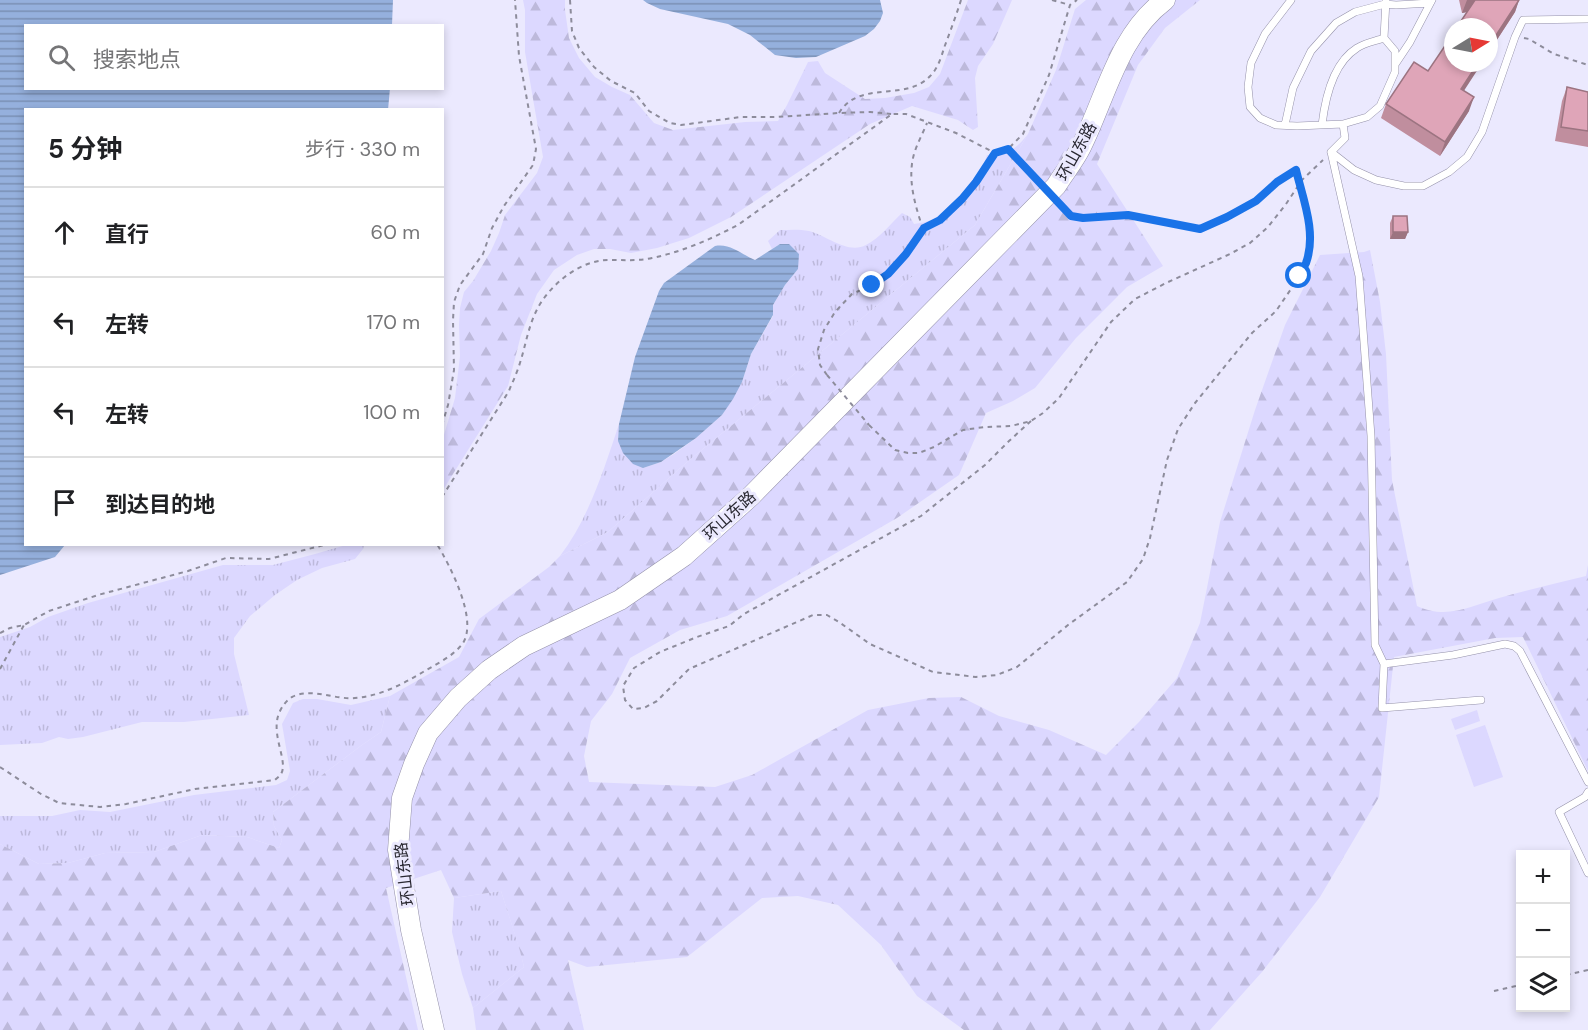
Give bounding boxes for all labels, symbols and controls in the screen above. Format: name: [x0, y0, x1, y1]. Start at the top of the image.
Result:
north arrow: [1444, 18, 1498, 72]
search box: [24, 24, 444, 90]
icon: search: [45, 41, 78, 74]
text: 搜索地点: [93, 45, 181, 74]
street label: 环山东路: [1052, 118, 1101, 184]
text: 5 分钟: [48, 132, 122, 166]
text: 步行 · 330 m: [305, 136, 420, 162]
icon: ahead: [48, 216, 81, 249]
text: 60 m: [371, 219, 420, 245]
text: 直行: [105, 220, 149, 249]
route start: [1285, 262, 1311, 288]
route end: [858, 271, 884, 297]
icon: left: [48, 306, 81, 339]
text: 170 m: [367, 309, 420, 335]
text: 左转: [105, 310, 149, 339]
icon: left: [48, 396, 81, 429]
text: 100 m: [363, 399, 420, 425]
text: 左转: [105, 400, 149, 429]
icon: arrive: [48, 486, 81, 519]
street label: 环山东路: [699, 486, 760, 545]
text: 到达目的地: [105, 490, 215, 519]
street label: 环山东路: [390, 841, 419, 907]
map controls: [1516, 850, 1570, 1012]
button: +: [1516, 850, 1570, 904]
button: −: [1516, 904, 1570, 958]
button: layers: [1516, 958, 1570, 1012]

